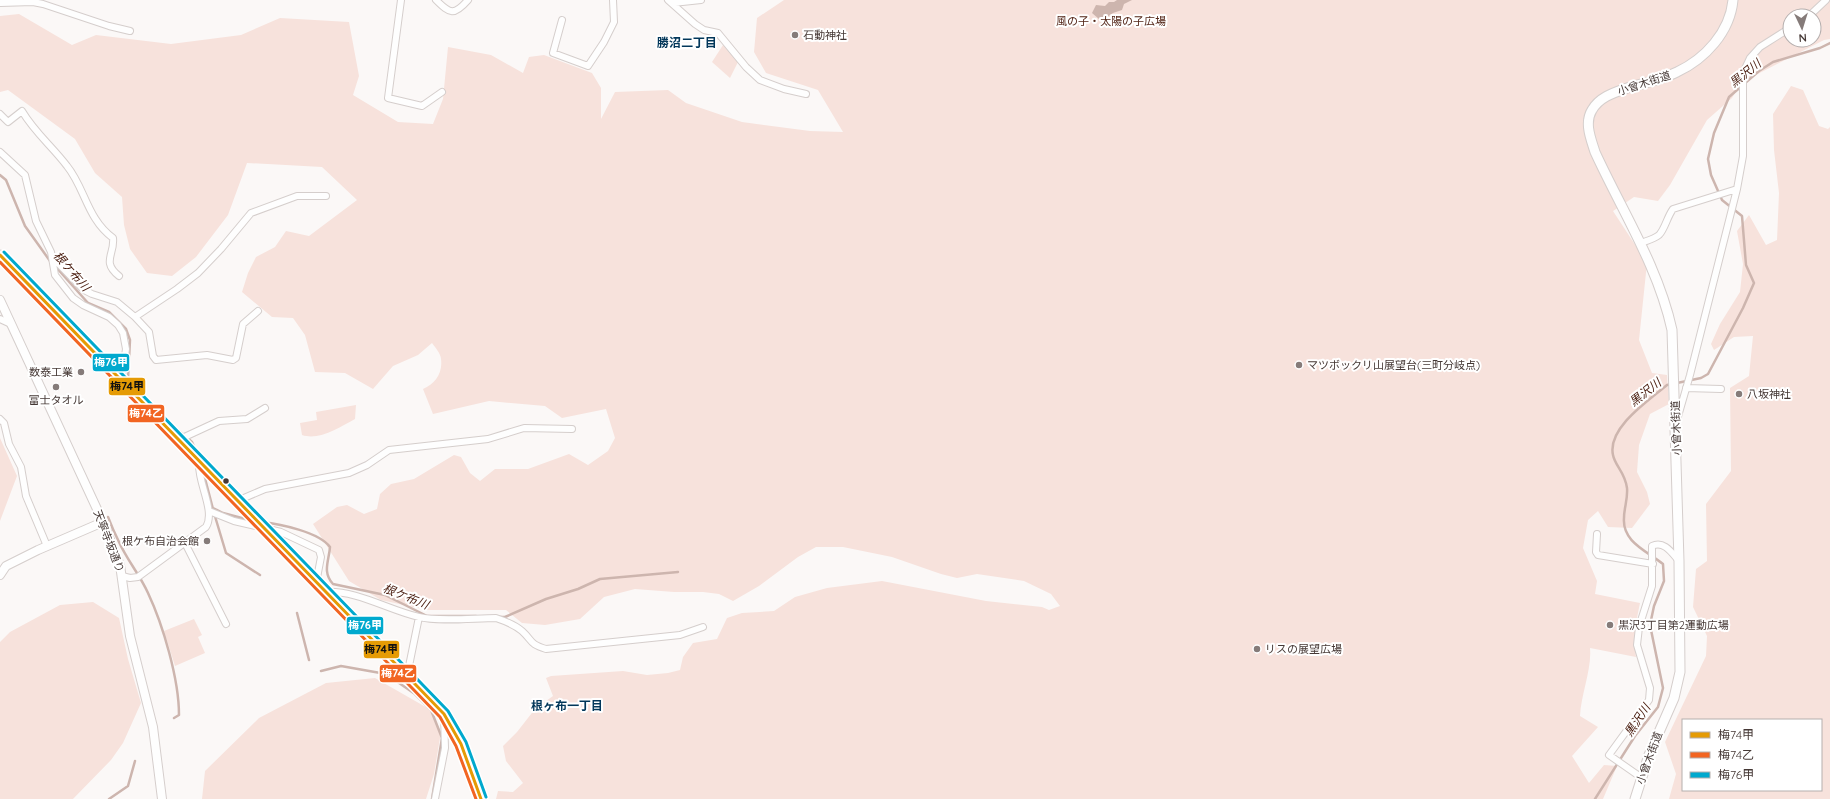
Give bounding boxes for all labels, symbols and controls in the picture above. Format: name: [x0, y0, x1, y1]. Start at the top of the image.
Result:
north arrow: [1782, 8, 1822, 48]
park label: 風の子・太陽の子広場: [1056, 14, 1166, 28]
place label: 石動神社: [803, 28, 847, 42]
marker: 石動神社: [790, 30, 800, 40]
text: N: [1798, 31, 1807, 45]
district label: 勝沼二丁目: [657, 35, 717, 50]
water label: 黒沢川: [1726, 55, 1765, 90]
street label: 小曾木街道: [1616, 68, 1672, 98]
water label: 根ケ布川: [51, 248, 95, 296]
line badge: 梅76甲: [92, 353, 130, 372]
text: 梅76甲: [94, 355, 128, 369]
place label: マツボックリ山展望台(三町分岐点): [1307, 358, 1480, 372]
marker: マツボックリ山展望台(三町分岐点): [1294, 360, 1304, 370]
place label: 数泰工業: [29, 365, 73, 379]
marker: 数泰工業: [76, 367, 86, 377]
water label: 黒沢川: [1626, 374, 1665, 409]
line badge: 梅74甲: [108, 377, 146, 396]
text: 梅74甲: [110, 379, 144, 393]
marker: 富士タオル: [51, 382, 61, 392]
place label: 八坂神社: [1747, 387, 1791, 401]
marker: 八坂神社: [1734, 389, 1744, 399]
place label: 富士タオル: [29, 393, 84, 407]
street label: 小曾木街道: [1668, 400, 1684, 456]
line badge: 梅74乙: [127, 404, 165, 423]
text: 梅74乙: [129, 406, 163, 420]
unlabelled marker: [221, 476, 231, 486]
street label: 天寧寺坂通り: [91, 508, 127, 574]
place label: 根ケ布自治会館: [122, 534, 199, 548]
marker: 根ケ布自治会館: [202, 536, 212, 546]
water label: 根ケ布川: [381, 580, 433, 613]
line badge: 梅76甲: [346, 616, 384, 635]
text: 梅76甲: [348, 618, 382, 632]
place label: 黒沢3丁目第2運動広場: [1618, 618, 1729, 632]
marker: 黒沢3丁目第2運動広場: [1605, 620, 1615, 630]
line badge: 梅74甲: [363, 640, 400, 659]
text: 梅74甲: [364, 642, 398, 656]
place label: リスの展望広場: [1265, 642, 1342, 656]
marker: リスの展望広場: [1252, 644, 1262, 654]
line badge: 梅74乙: [379, 664, 417, 683]
text: 梅74乙: [381, 666, 415, 680]
district label: 根ヶ布一丁目: [531, 698, 603, 713]
water label: 黒沢川: [1621, 699, 1654, 739]
legend: [1682, 719, 1822, 791]
text: 梅74甲: [1718, 727, 1754, 742]
street label: 小曾木街道: [1633, 730, 1665, 786]
text: 梅74乙: [1718, 747, 1754, 762]
text: 梅76甲: [1718, 767, 1754, 782]

